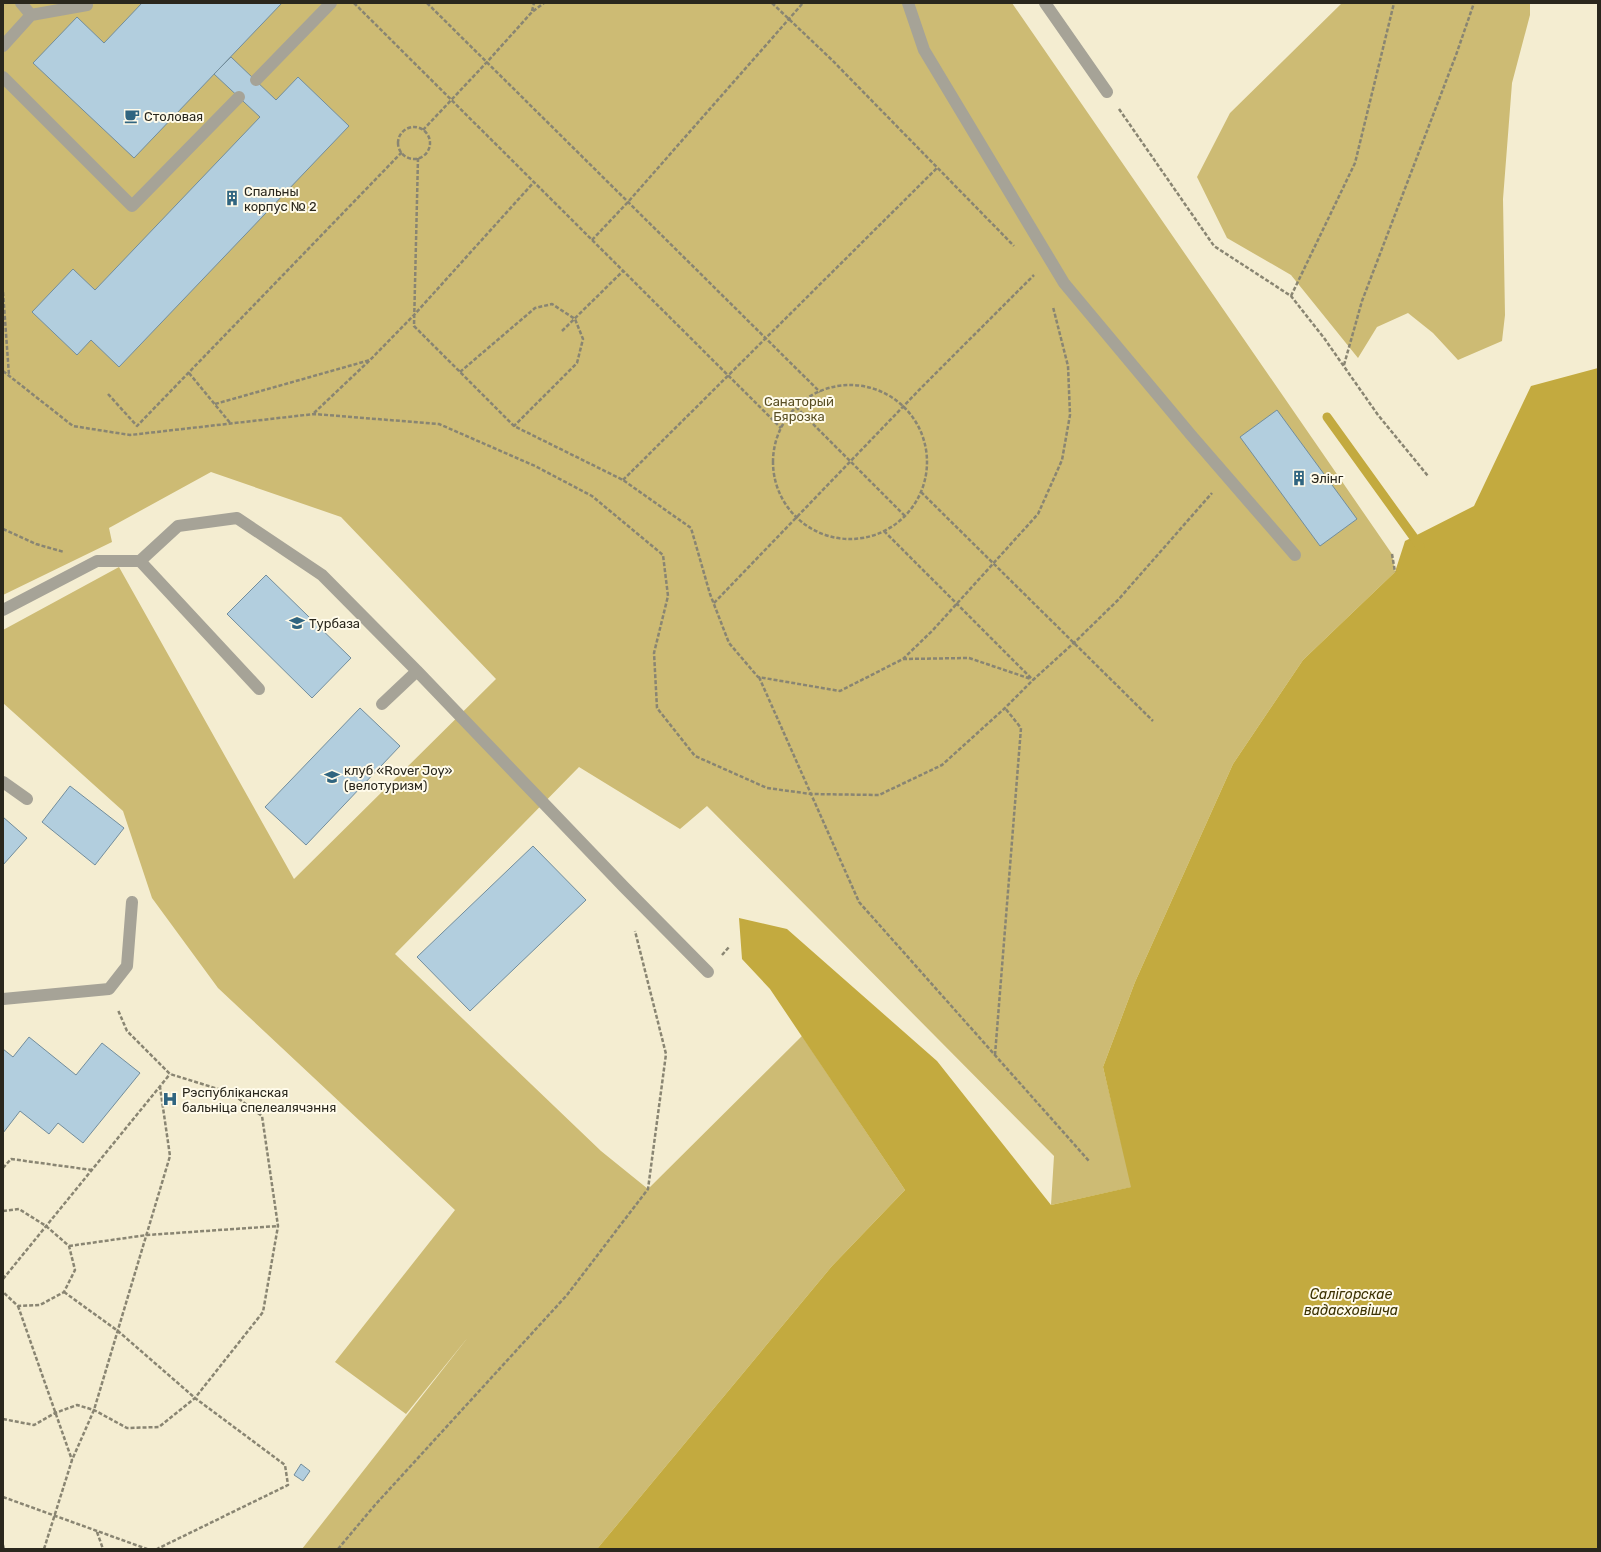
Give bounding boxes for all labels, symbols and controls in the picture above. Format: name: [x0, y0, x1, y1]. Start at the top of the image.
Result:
cafe icon: Столовая: [123, 107, 141, 125]
place label: Столовая: [144, 109, 203, 124]
place label: Спальны корпус № 2: [244, 184, 317, 214]
building icon: Спальны корпус № 2: [223, 189, 241, 207]
park label: Санаторый Бярозка: [764, 394, 834, 424]
building icon: Элінг: [1290, 469, 1308, 487]
place label: Элінг: [1311, 471, 1344, 486]
school or university icon: Турбаза: [288, 614, 306, 632]
place label: Турбаза: [309, 616, 360, 631]
place label: клуб «Rover Joy» (велотуризм): [344, 763, 453, 793]
school or university icon: клуб «Rover Joy» (велотуризм): [323, 768, 341, 786]
place label: Рэспубліканская бальніца спелеалячэння: [182, 1085, 336, 1115]
hospital icon: Рэспубліканская бальніца спелеалячэння: [161, 1090, 179, 1108]
water label: Салігорскае вадасховішча: [1304, 1286, 1398, 1319]

